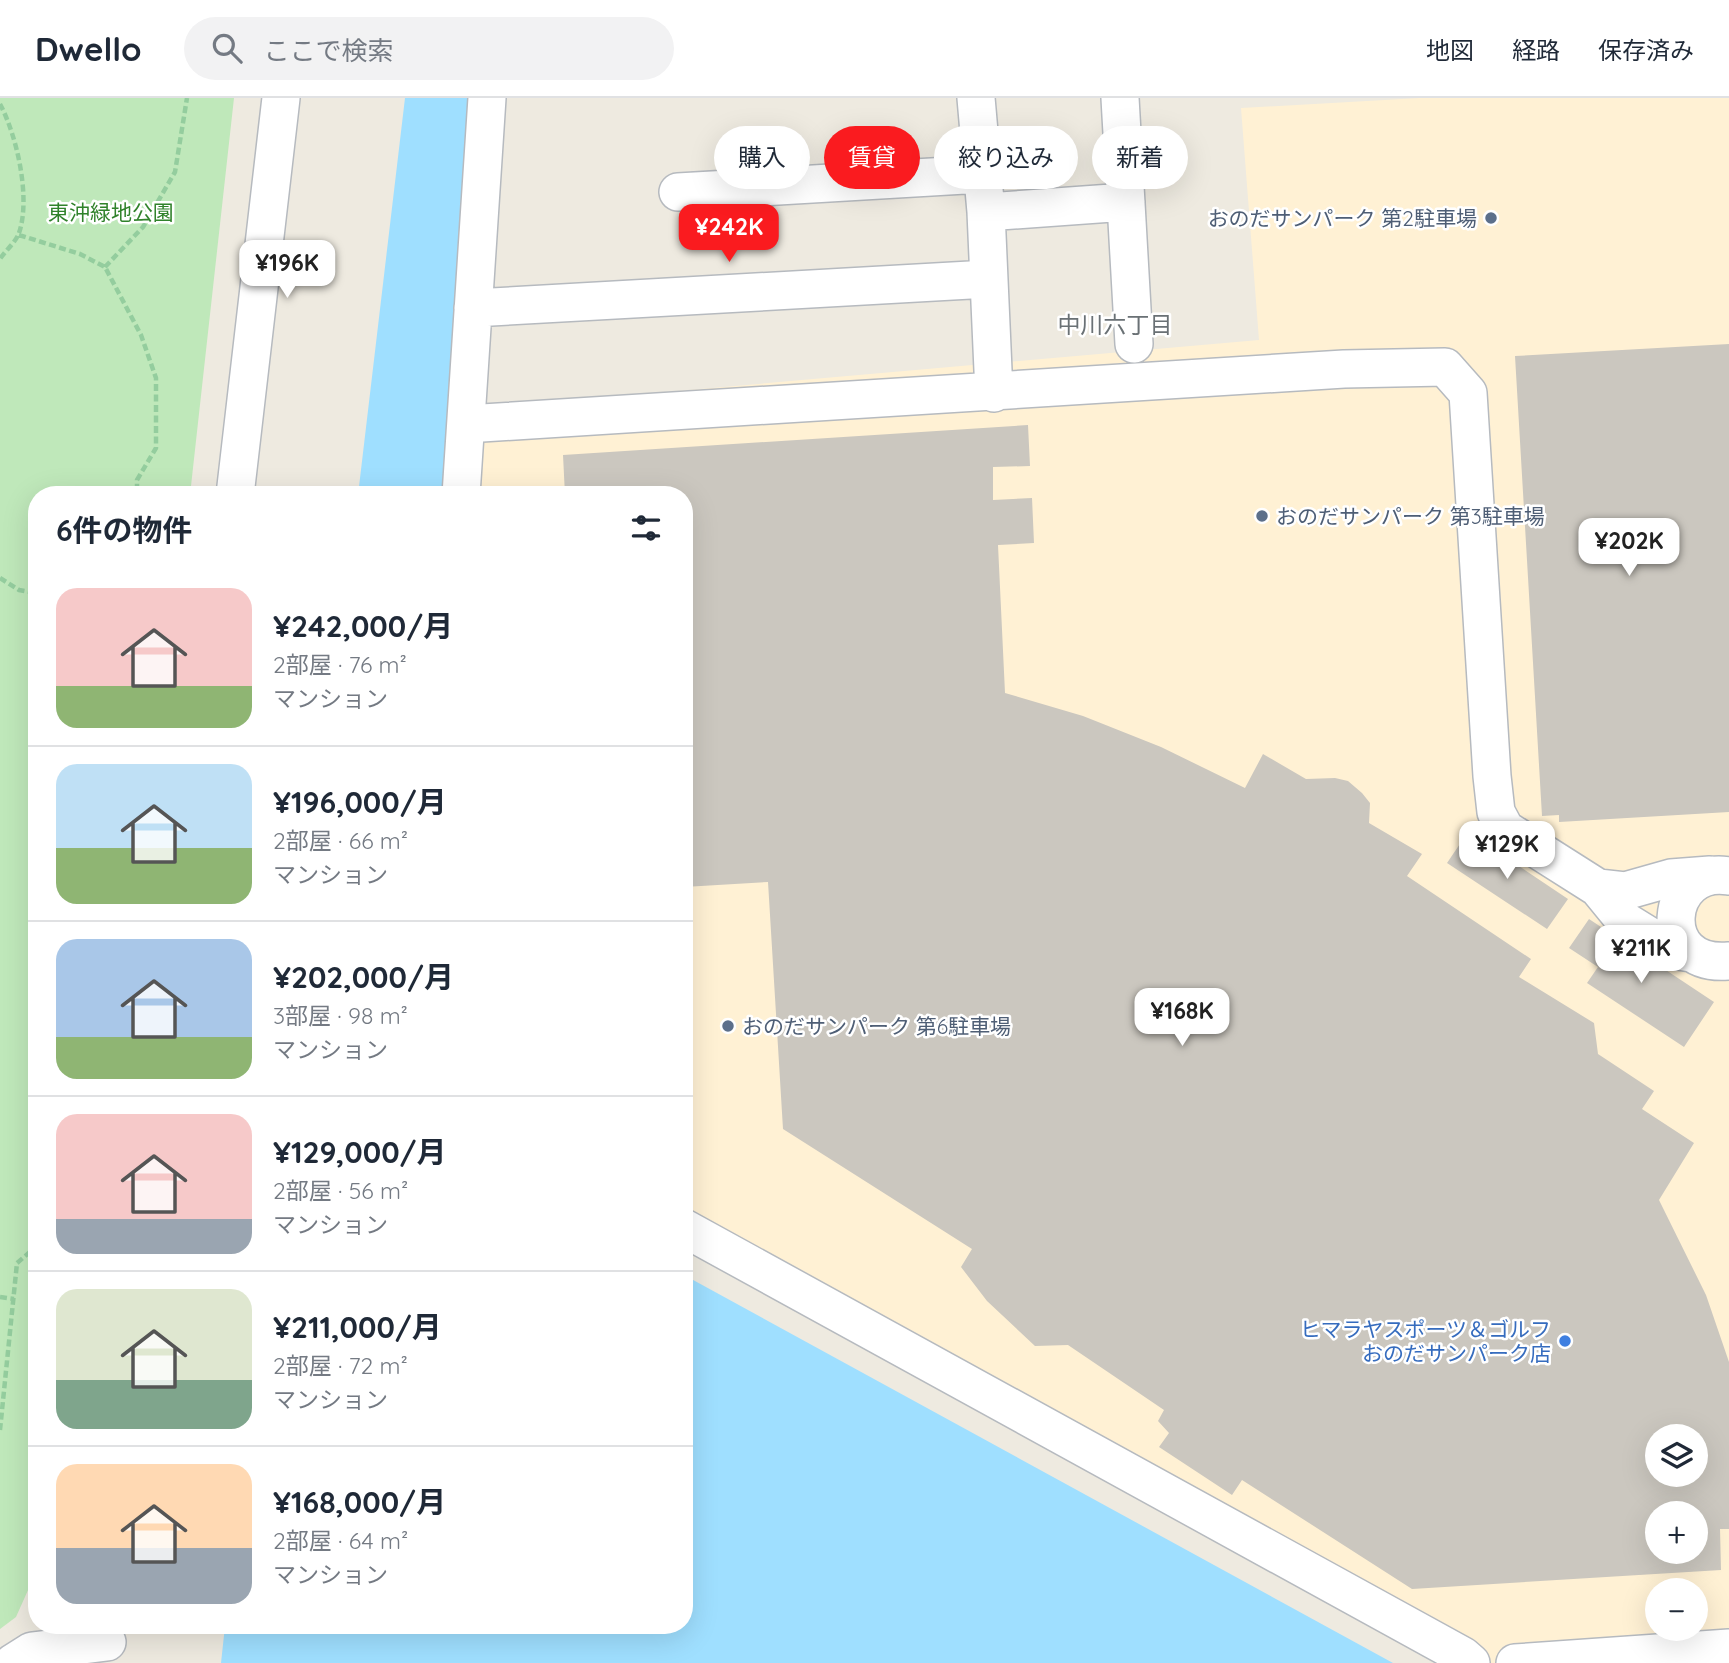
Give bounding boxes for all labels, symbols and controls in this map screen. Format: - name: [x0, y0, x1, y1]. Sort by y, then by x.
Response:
- search box: [184, 17, 674, 80]
- text: Dwello: [35, 28, 142, 69]
- icon: search: [208, 29, 246, 67]
- text: ここで検索: [264, 34, 394, 67]
- text: 地図: [1426, 35, 1474, 65]
- text: 経路: [1512, 35, 1560, 65]
- text: 保存済み: [1598, 35, 1694, 65]
- chip: 購入: [714, 126, 810, 189]
- chip: 賃貸: [824, 126, 920, 189]
- chip: 絞り込み: [934, 126, 1078, 189]
- chip: 新着: [1092, 126, 1188, 189]
- park label: 東沖緑地公園: [48, 199, 174, 225]
- pin: ¥242K: [680, 204, 778, 264]
- place label: おのだサンパーク 第2駐車場: [1208, 205, 1477, 231]
- marker: おのだサンパーク 第2駐車場: [1483, 210, 1499, 226]
- text: ¥242K: [695, 212, 763, 241]
- pin: ¥196K: [238, 240, 336, 300]
- text: ¥196K: [255, 248, 319, 277]
- district label: 中川六丁目: [1058, 310, 1173, 339]
- place label: おのだサンパーク 第3駐車場: [1276, 503, 1545, 529]
- marker: おのだサンパーク 第3駐車場: [1254, 508, 1270, 524]
- icon: filters: [627, 509, 665, 547]
- text: 6件の物件: [56, 511, 193, 549]
- pin: ¥202K: [1580, 518, 1678, 578]
- text: ¥202K: [1594, 526, 1664, 555]
- text: ¥242,000/月: [273, 607, 453, 645]
- icon: home: [112, 616, 196, 700]
- text: 2部屋 · 76 m²: [273, 650, 407, 679]
- text: マンション: [273, 684, 388, 713]
- text: ¥196,000/月: [273, 783, 447, 821]
- icon: home: [112, 792, 196, 876]
- pin: ¥129K: [1458, 822, 1556, 881]
- text: 2部屋 · 66 m²: [273, 826, 408, 855]
- text: ¥129K: [1475, 829, 1539, 858]
- text: マンション: [273, 860, 388, 889]
- pin: ¥211K: [1592, 926, 1690, 985]
- text: ¥211K: [1611, 933, 1671, 962]
- text: ¥202,000/月: [273, 958, 454, 996]
- icon: home: [112, 967, 196, 1051]
- pin: ¥168K: [1133, 988, 1231, 1048]
- text: ¥168K: [1150, 996, 1214, 1025]
- text: 3部屋 · 98 m²: [273, 1001, 408, 1030]
- place label: おのだサンパーク 第6駐車場: [742, 1013, 1011, 1039]
- marker: おのだサンパーク 第6駐車場: [720, 1018, 736, 1034]
- text: マンション: [273, 1035, 388, 1064]
- text: ¥129,000/月: [273, 1133, 447, 1171]
- icon: home: [112, 1142, 196, 1226]
- text: 2部屋 · 56 m²: [273, 1176, 408, 1205]
- text: マンション: [273, 1210, 388, 1239]
- text: ¥211,000/月: [273, 1308, 442, 1346]
- place label: ヒマラヤスポーツ＆ゴルフ おのだサンパーク店: [1299, 1316, 1551, 1366]
- icon: home: [112, 1317, 196, 1401]
- marker: ヒマラヤスポーツ＆ゴルフ おのだサンパーク店: [1557, 1333, 1573, 1349]
- text: 2部屋 · 72 m²: [273, 1351, 408, 1380]
- text: マンション: [273, 1385, 388, 1414]
- map controls: [1645, 1424, 1708, 1641]
- button: layers: [1645, 1424, 1708, 1487]
- text: ¥168,000/月: [273, 1483, 446, 1521]
- icon: home: [112, 1492, 196, 1576]
- button: +: [1645, 1501, 1708, 1564]
- text: 2部屋 · 64 m²: [273, 1526, 408, 1555]
- text: マンション: [273, 1560, 388, 1589]
- button: −: [1645, 1578, 1708, 1641]

